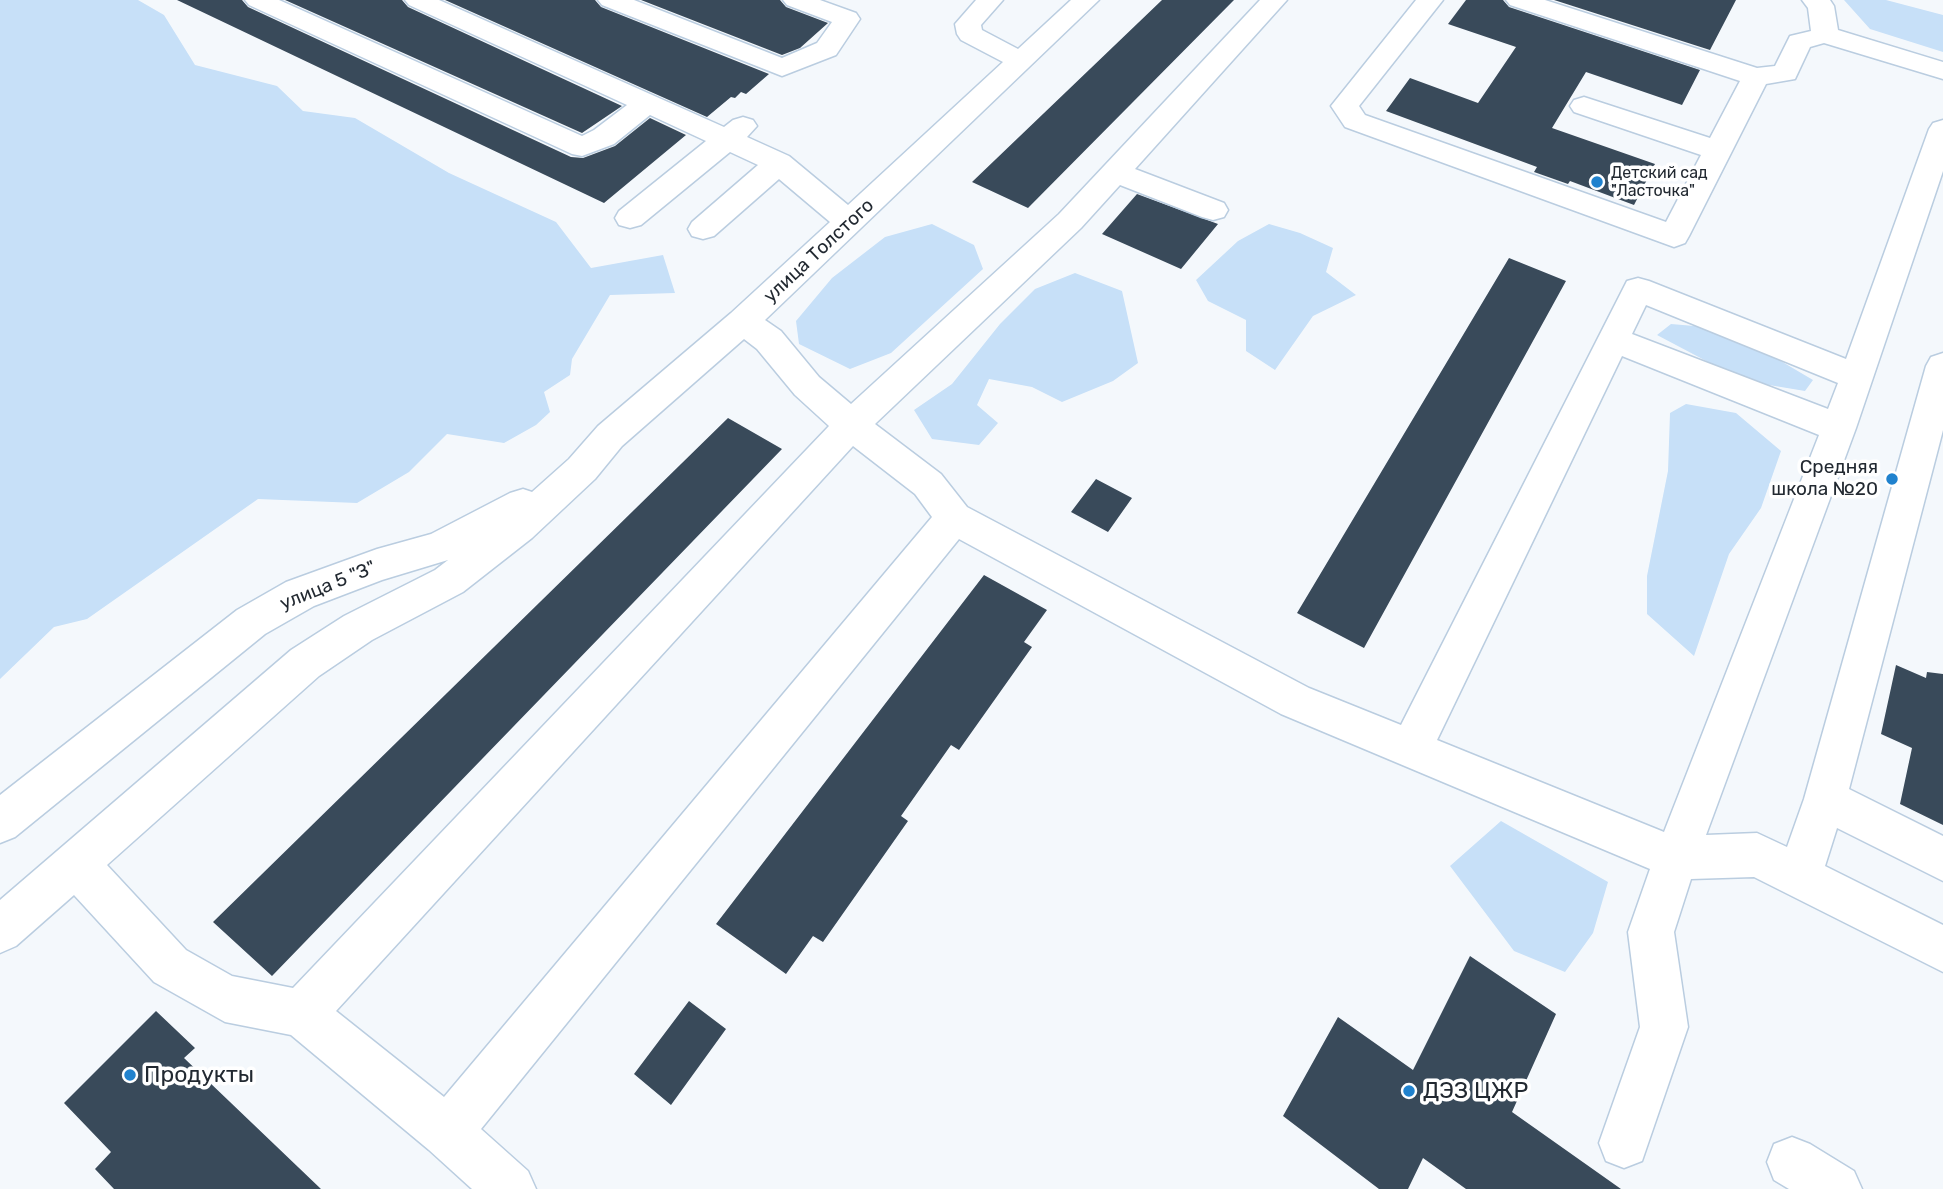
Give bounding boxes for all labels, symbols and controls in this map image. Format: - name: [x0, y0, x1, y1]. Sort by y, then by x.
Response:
- place label: Детский сад "Ласточка": [1611, 163, 1708, 201]
- marker: Детский сад "Ласточка": [1589, 174, 1605, 190]
- street label: улица Толстого: [759, 194, 879, 308]
- place label: Средняя школа №20: [1771, 457, 1878, 501]
- marker: Средняя школа №20: [1884, 471, 1900, 487]
- street label: улица 5 "З": [277, 556, 379, 616]
- place label: Продукты: [144, 1061, 254, 1089]
- marker: Продукты: [122, 1067, 138, 1083]
- place label: ДЭЗ ЦЖР: [1423, 1077, 1528, 1105]
- marker: ДЭЗ ЦЖР: [1401, 1083, 1417, 1099]

